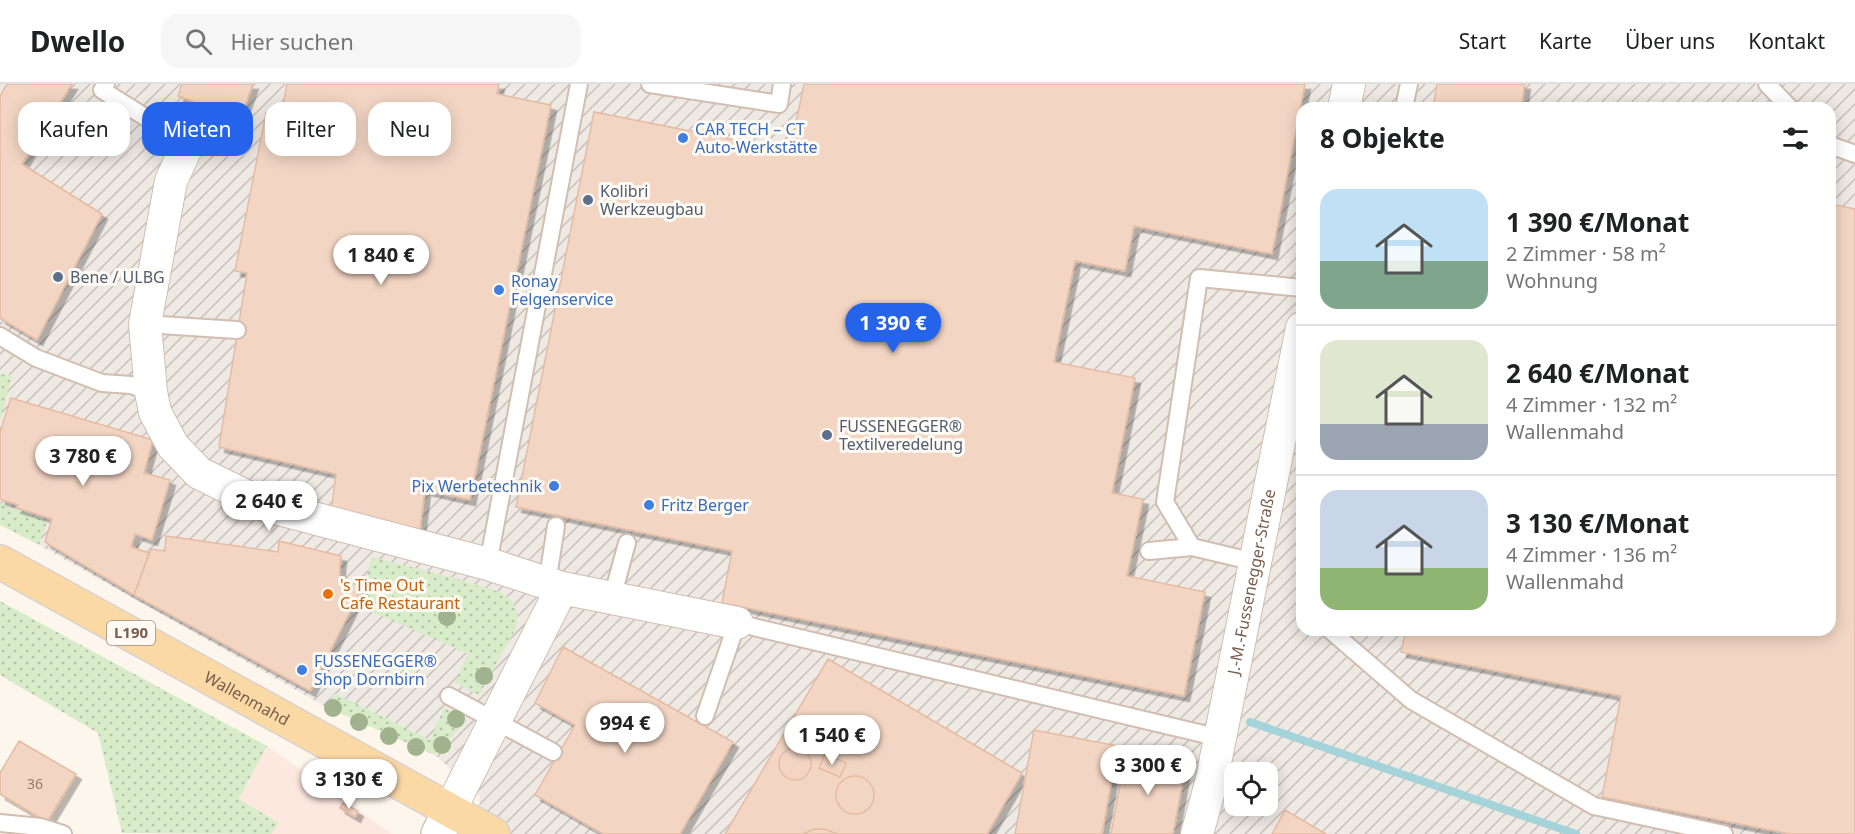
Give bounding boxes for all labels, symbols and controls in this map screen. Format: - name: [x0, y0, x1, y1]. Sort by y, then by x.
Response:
- search box: [161, 14, 581, 68]
- text: Dwello: [30, 22, 125, 60]
- icon: search: [182, 25, 215, 58]
- text: Hier suchen: [230, 26, 354, 56]
- text: Start: [1459, 27, 1506, 55]
- text: Karte: [1539, 27, 1592, 55]
- text: Über uns: [1625, 27, 1715, 55]
- text: Kontakt: [1748, 27, 1825, 55]
- chip: Kaufen: [18, 102, 130, 156]
- chip: Mieten: [142, 102, 253, 156]
- chip: Filter: [265, 102, 356, 156]
- chip: Neu: [368, 102, 451, 156]
- place label: CAR TECH – CT Auto-Werkstätte: [695, 118, 817, 158]
- text: 8 Objekte: [1320, 120, 1445, 156]
- icon: filters: [1779, 122, 1812, 155]
- marker: CAR TECH – CT Auto-Werkstätte: [676, 131, 690, 145]
- place label: Kolibri Werkzeugbau: [600, 180, 704, 220]
- marker: Kolibri Werkzeugbau: [581, 193, 595, 207]
- text: 1 390 €/Monat: [1506, 204, 1689, 240]
- icon: home: [1368, 213, 1440, 285]
- pin: 1 840 €: [326, 235, 436, 286]
- text: 2 Zimmer · 58 m²: [1506, 240, 1666, 267]
- text: 1 840 €: [347, 241, 415, 268]
- place label: Bene / ULBG: [70, 266, 165, 288]
- text: Wohnung: [1506, 267, 1598, 294]
- marker: Bene / ULBG: [51, 270, 65, 284]
- place label: Ronay Felgenservice: [511, 270, 613, 310]
- marker: Ronay Felgenservice: [492, 283, 506, 297]
- pin: 1 390 €: [838, 303, 948, 354]
- text: 1 390 €: [859, 309, 927, 336]
- text: 2 640 €/Monat: [1506, 355, 1689, 391]
- icon: home: [1368, 364, 1440, 436]
- text: 4 Zimmer · 132 m²: [1506, 391, 1677, 418]
- place label: FUSSENEGGER® Textilveredelung: [839, 415, 963, 455]
- text: Wallenmahd: [1506, 418, 1624, 445]
- marker: FUSSENEGGER® Textilveredelung: [820, 428, 834, 442]
- pin: 3 780 €: [28, 436, 138, 487]
- text: 3 780 €: [49, 442, 117, 469]
- place label: Pix Werbetechnik: [412, 475, 542, 497]
- marker: Pix Werbetechnik: [547, 479, 561, 493]
- pin: 2 640 €: [214, 481, 324, 532]
- text: 2 640 €: [235, 487, 303, 514]
- street label: J.-M.-Fussenegger-Straße: [1222, 487, 1281, 679]
- place label: Fritz Berger: [661, 494, 749, 516]
- marker: Fritz Berger: [642, 498, 656, 512]
- text: 3 130 €/Monat: [1506, 505, 1689, 541]
- icon: home: [1368, 514, 1440, 586]
- text: 4 Zimmer · 136 m²: [1506, 541, 1677, 568]
- text: Wallenmahd: [1506, 568, 1624, 595]
- place label: 's Time Out Cafe Restaurant: [340, 574, 460, 614]
- marker: 's Time Out Cafe Restaurant: [321, 587, 335, 601]
- road number: L190: [107, 621, 155, 645]
- place label: FUSSENEGGER® Shop Dornbirn: [314, 650, 437, 690]
- marker: FUSSENEGGER® Shop Dornbirn: [295, 663, 309, 677]
- street label: Wallenmahd: [200, 666, 294, 731]
- pin: 994 €: [583, 703, 667, 754]
- text: 994 €: [600, 709, 650, 736]
- pin: 1 540 €: [777, 715, 887, 766]
- text: 1 540 €: [798, 721, 866, 748]
- pin: 3 300 €: [1093, 745, 1203, 796]
- text: 3 300 €: [1114, 751, 1182, 778]
- pin: 3 130 €: [294, 759, 404, 810]
- map controls: [1224, 762, 1278, 816]
- button: locate: [1224, 762, 1278, 816]
- text: 3 130 €: [315, 765, 383, 792]
- house number: 36: [27, 774, 43, 793]

